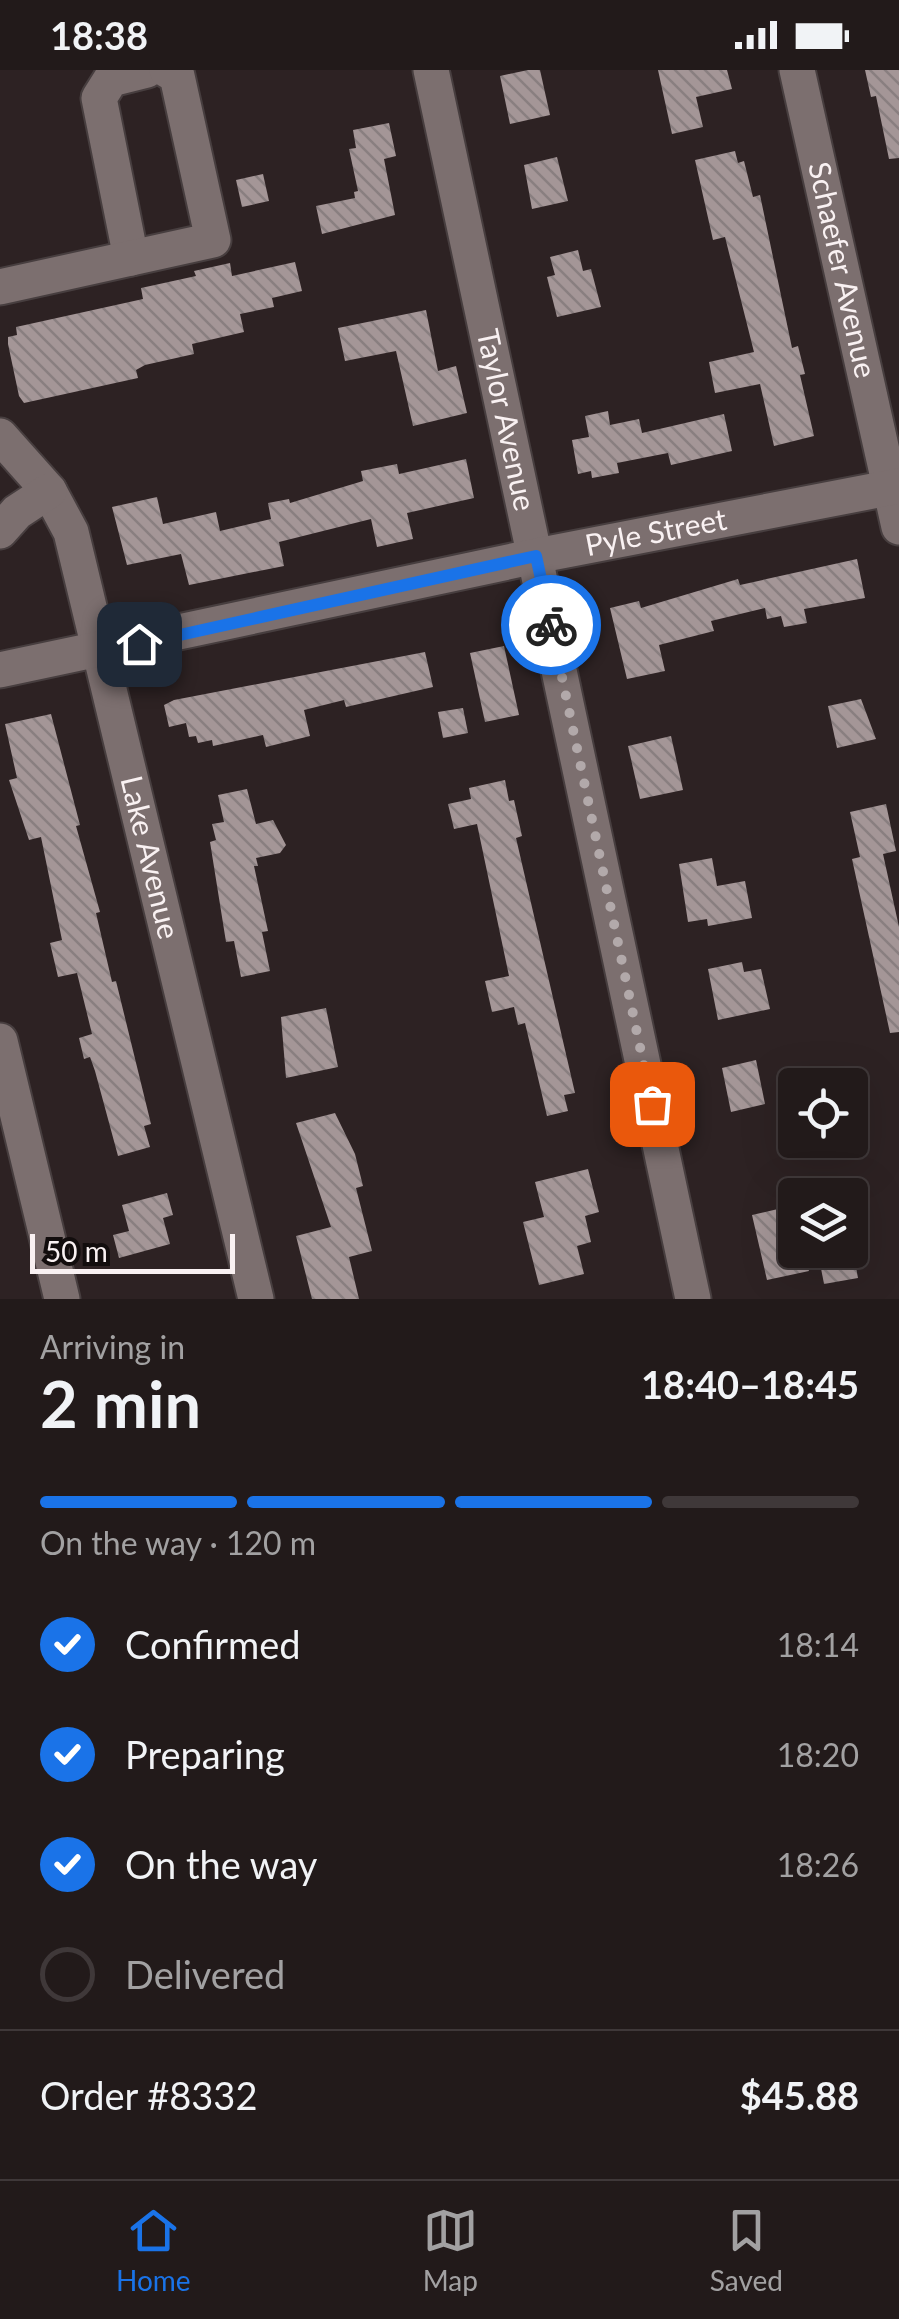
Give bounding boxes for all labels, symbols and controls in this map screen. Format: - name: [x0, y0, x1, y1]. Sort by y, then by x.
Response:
- text: 18:38: [50, 12, 148, 58]
- street label: Schaefer Avenue: [802, 158, 885, 381]
- street label: Taylor Avenue: [471, 326, 544, 514]
- street label: Pyle Street: [582, 500, 729, 562]
- courier: [501, 575, 601, 675]
- icon: bike: [524, 598, 579, 653]
- pin: [97, 602, 182, 687]
- icon: home: [112, 617, 167, 672]
- street label: Lake Avenue: [114, 772, 188, 942]
- pin: [610, 1062, 695, 1147]
- map controls: [778, 1068, 868, 1268]
- button: locate: [778, 1068, 868, 1158]
- icon: bag: [625, 1077, 680, 1132]
- button: layers: [778, 1178, 868, 1268]
- scale bar: [30, 1229, 235, 1274]
- text: 50 m: [45, 1234, 108, 1268]
- text: Arriving in: [40, 1327, 185, 1366]
- text: 18:40–18:45: [641, 1361, 859, 1407]
- text: 2 min: [40, 1364, 201, 1442]
- text: On the way · 120 m: [40, 1523, 316, 1562]
- icon: check: [40, 1617, 95, 1672]
- text: Confirmed: [125, 1621, 301, 1667]
- text: 18:14: [777, 1625, 859, 1664]
- icon: check: [40, 1727, 95, 1782]
- text: Preparing: [125, 1731, 285, 1777]
- text: 18:20: [777, 1735, 859, 1774]
- icon: check: [40, 1837, 95, 1892]
- text: On the way: [125, 1841, 317, 1887]
- text: 18:26: [777, 1845, 859, 1884]
- text: Delivered: [125, 1951, 285, 1997]
- text: Order #8332: [40, 2072, 257, 2118]
- text: $45.88: [740, 2072, 859, 2118]
- tab: Home: [116, 2203, 191, 2297]
- tab: Map: [423, 2203, 478, 2297]
- tab: Saved: [710, 2203, 783, 2297]

